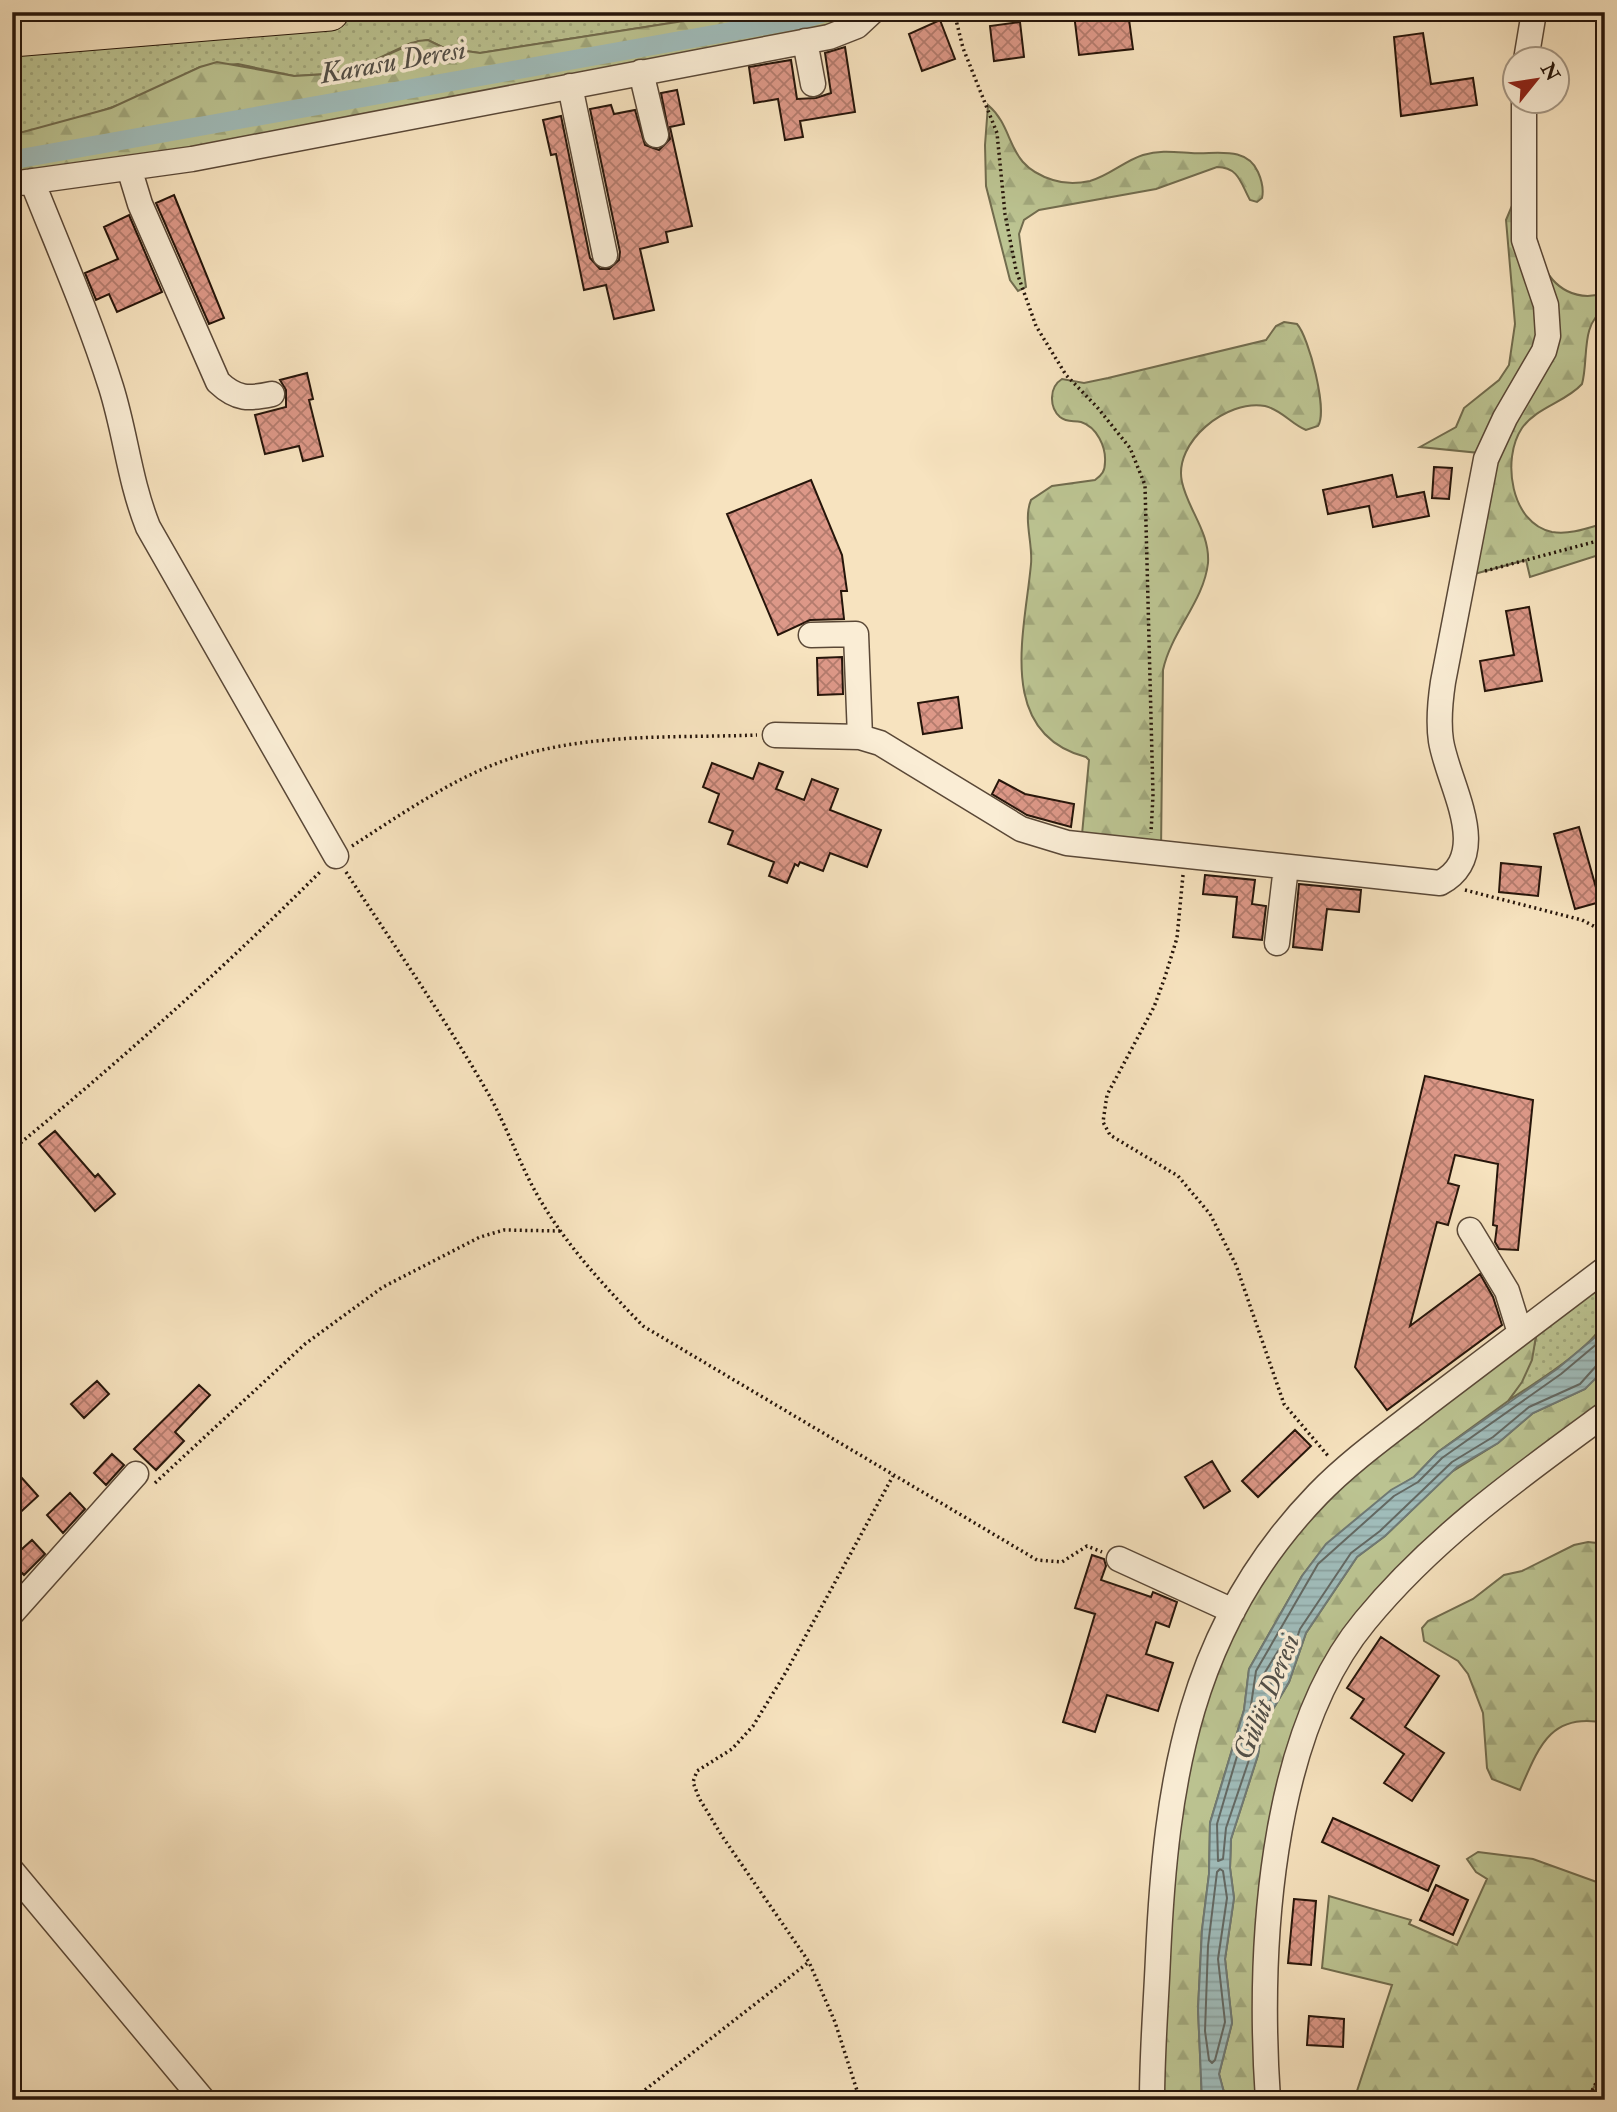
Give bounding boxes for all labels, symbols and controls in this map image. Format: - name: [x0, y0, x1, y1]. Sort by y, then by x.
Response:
- water label: Karasu Deresi: [315, 32, 469, 92]
- north arrow: [1502, 46, 1572, 116]
- text: N: [1535, 58, 1565, 86]
- water label: Gülüt Deresi: [1226, 1629, 1308, 1765]

